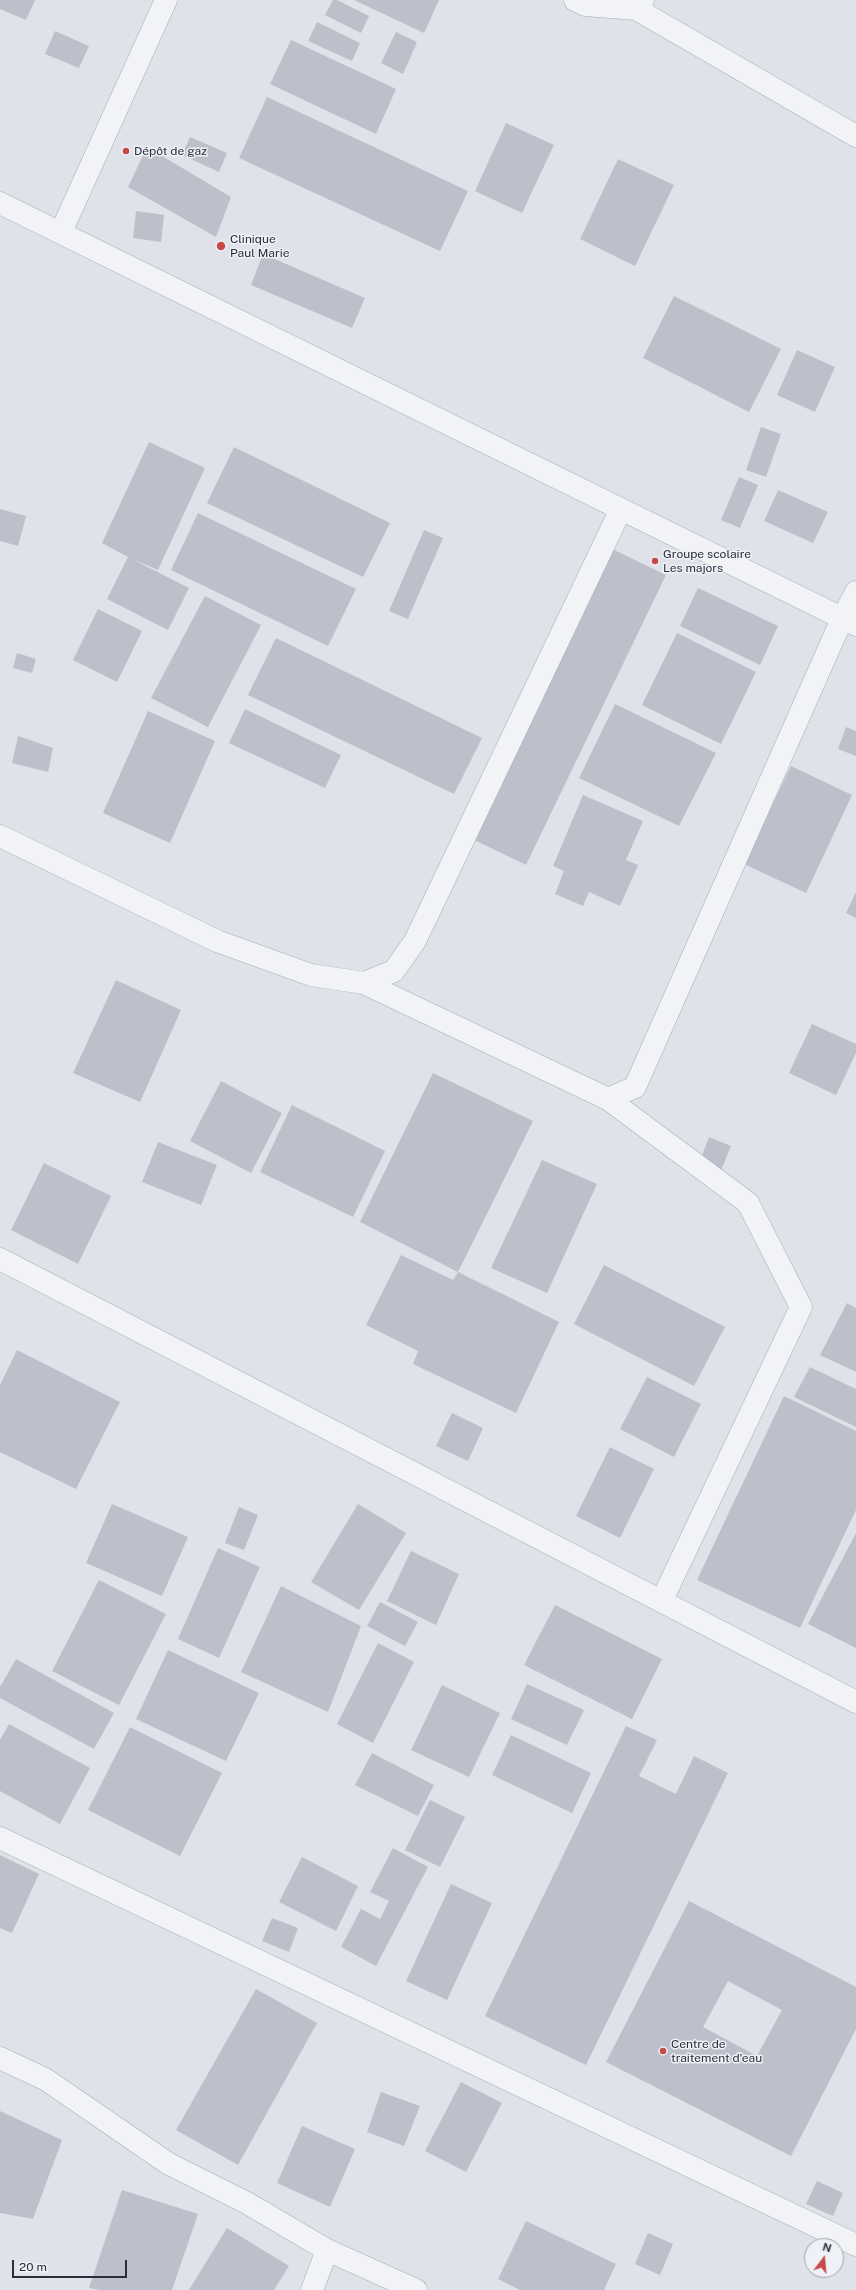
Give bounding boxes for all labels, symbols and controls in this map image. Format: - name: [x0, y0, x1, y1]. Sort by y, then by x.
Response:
- place label: Dépôt de gaz: [134, 144, 207, 158]
- marker: Dépôt de gaz: [121, 146, 131, 156]
- place label: Clinique Paul Marie: [230, 232, 289, 260]
- marker: Clinique Paul Marie: [215, 240, 227, 252]
- place label: Groupe scolaire Les majors: [663, 547, 751, 575]
- marker: Groupe scolaire Les majors: [650, 556, 660, 566]
- place label: Centre de traitement d'eau: [671, 2037, 762, 2065]
- marker: Centre de traitement d'eau: [658, 2046, 668, 2056]
- north arrow: [804, 2238, 844, 2278]
- text: N: [821, 2240, 833, 2254]
- scale bar: [14, 2252, 129, 2278]
- text: 20 m: [19, 2260, 47, 2274]

